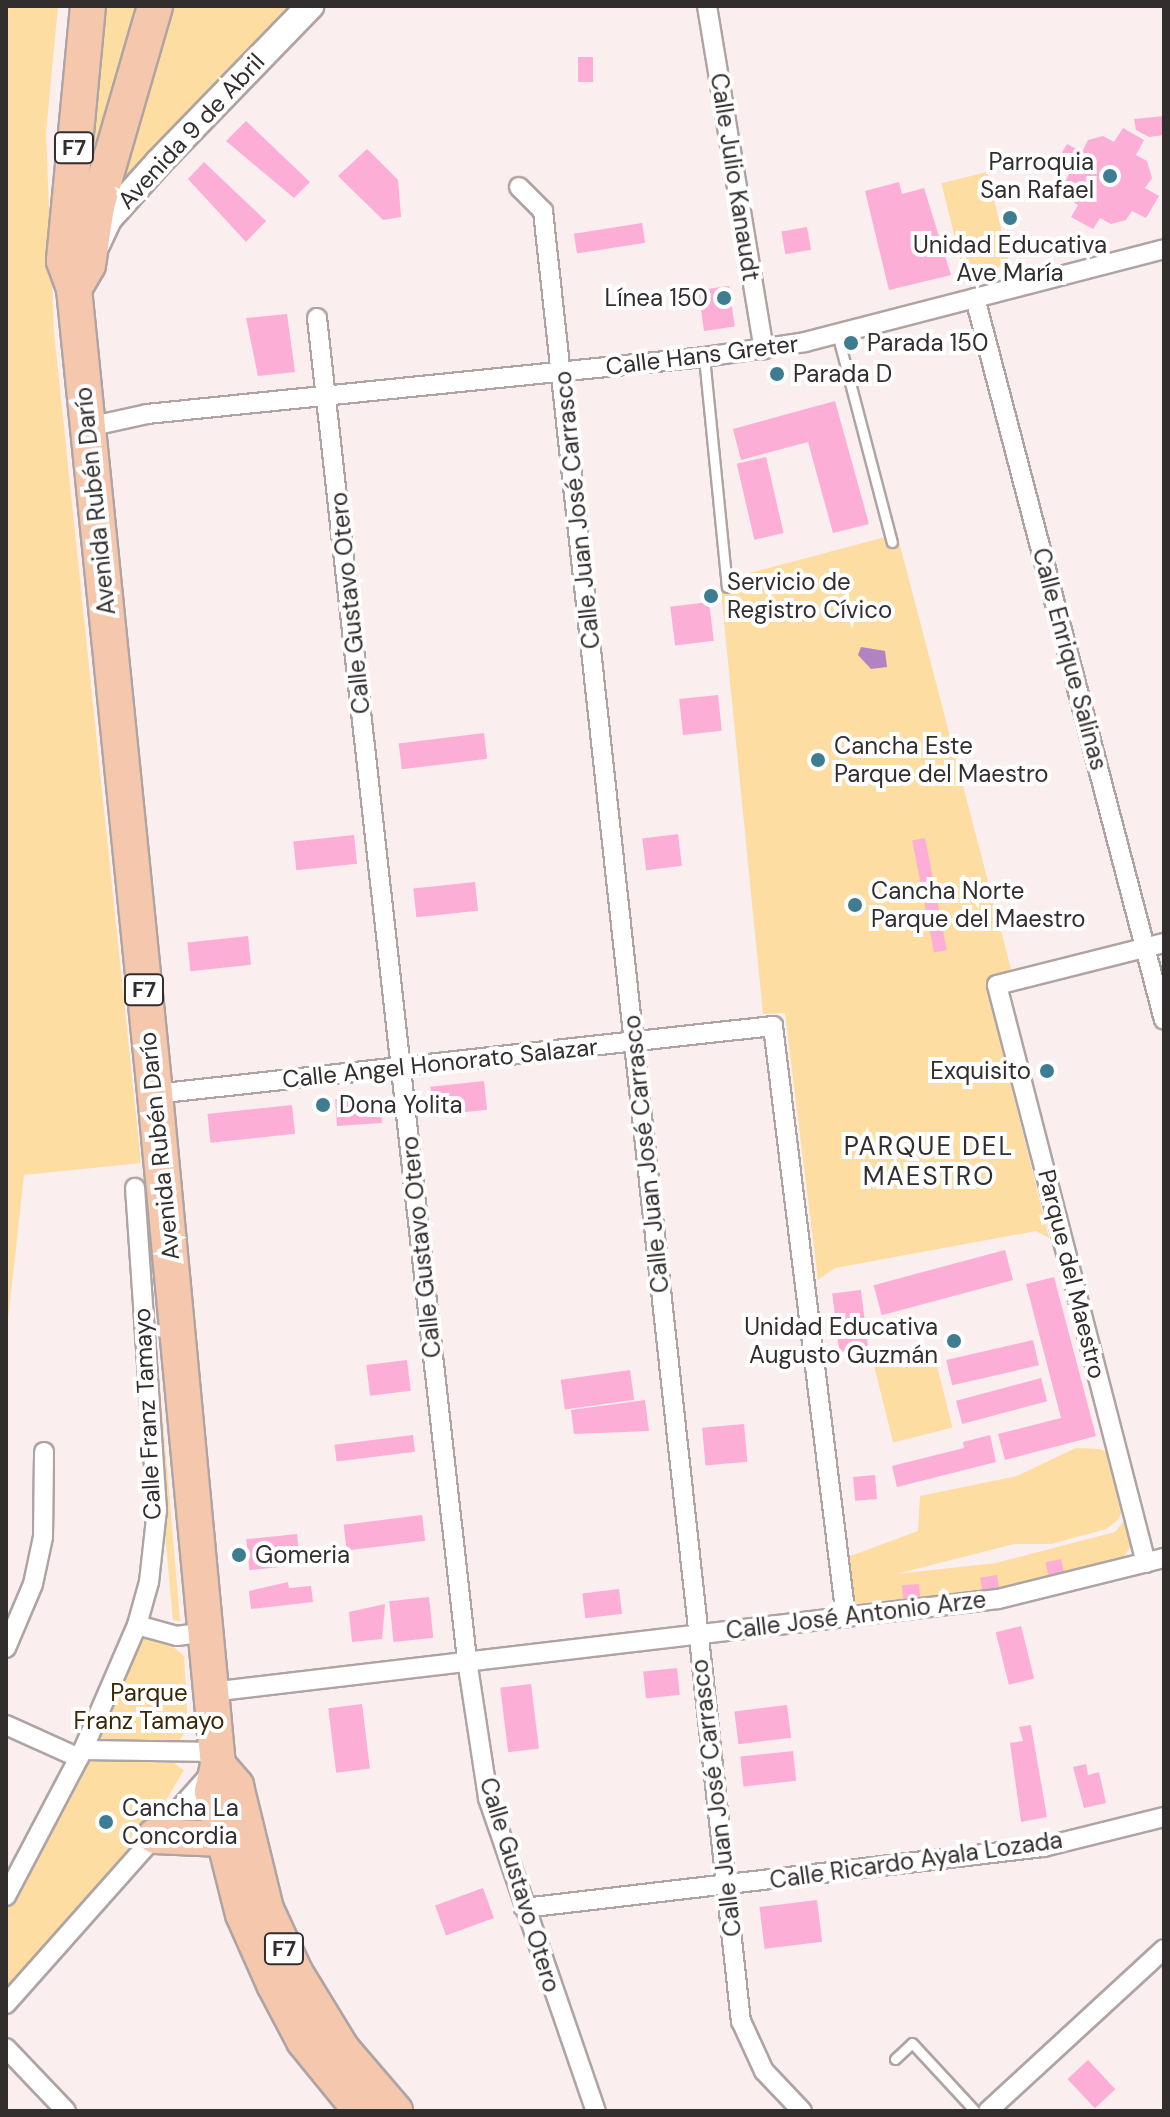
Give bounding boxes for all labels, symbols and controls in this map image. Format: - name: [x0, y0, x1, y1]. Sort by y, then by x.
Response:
- street label: Avenida 9 de Abril: [112, 47, 270, 215]
- street label: Calle Julio Kanaudt: [704, 71, 766, 283]
- road number: F7: [52, 130, 96, 166]
- place label: Parroquia San Rafael: [980, 148, 1094, 204]
- marker: Parroquia San Rafael: [1101, 167, 1119, 185]
- marker: Unidad Educativa Ave María: [1001, 209, 1019, 227]
- place label: Unidad Educativa Ave María: [913, 231, 1107, 287]
- place label: Línea 150: [605, 284, 708, 312]
- marker: Línea 150: [715, 289, 733, 307]
- street label: Calle Hans Greter: [604, 329, 800, 381]
- place label: Parada 150: [867, 329, 988, 357]
- marker: Parada 150: [842, 334, 860, 352]
- place label: Parada D: [793, 360, 892, 388]
- marker: Parada D: [768, 365, 786, 383]
- street label: Calle Juan José Carrasco: [548, 370, 606, 650]
- street label: Avenida Rubén Darío: [69, 385, 121, 617]
- street label: Calle Gustavo Otero: [324, 491, 376, 715]
- street label: Calle Enrique Salinas: [1026, 545, 1114, 773]
- place label: Servicio de Registro Cívico: [727, 568, 892, 624]
- marker: Servicio de Registro Cívico: [702, 587, 720, 605]
- place label: Cancha Este Parque del Maestro: [834, 732, 1049, 788]
- marker: Cancha Este Parque del Maestro: [809, 751, 827, 769]
- place label: Cancha Norte Parque del Maestro: [871, 877, 1086, 933]
- marker: Cancha Norte Parque del Maestro: [846, 896, 864, 914]
- road number: F7: [122, 972, 166, 1008]
- street label: Calle Juan José Carrasco: [617, 1014, 675, 1294]
- street label: Avenida Rubén Darío: [133, 1030, 185, 1262]
- street label: Calle Angel Honorato Salazar: [281, 1032, 599, 1094]
- place label: Exquisito: [930, 1057, 1031, 1085]
- marker: Exquisito: [1038, 1062, 1056, 1080]
- place label: Dona Yolita: [339, 1091, 463, 1119]
- marker: Dona Yolita: [314, 1096, 332, 1114]
- district label: PARQUE DEL MAESTRO: [844, 1131, 1014, 1192]
- street label: Calle Gustavo Otero: [395, 1135, 447, 1359]
- street label: Parque del Maestro: [1032, 1166, 1112, 1382]
- street label: Calle Franz Tamayo: [127, 1307, 167, 1521]
- place label: Unidad Educativa Augusto Guzmán: [744, 1313, 938, 1369]
- marker: Unidad Educativa Augusto Guzmán: [945, 1332, 963, 1350]
- place label: Gomeria: [255, 1541, 350, 1569]
- marker: Gomeria: [230, 1546, 248, 1564]
- street label: Calle José Antonio Arze: [724, 1585, 988, 1645]
- street label: Calle Juan José Carrasco: [685, 1658, 747, 1938]
- park label: Parque Franz Tamayo: [73, 1679, 225, 1735]
- street label: Calle Gustavo Otero: [474, 1774, 566, 1996]
- place label: Cancha La Concordia: [122, 1794, 239, 1850]
- marker: Cancha La Concordia: [97, 1813, 115, 1831]
- street label: Calle Ricardo Ayala Lozada: [768, 1825, 1064, 1895]
- road number: F7: [262, 1931, 306, 1967]

